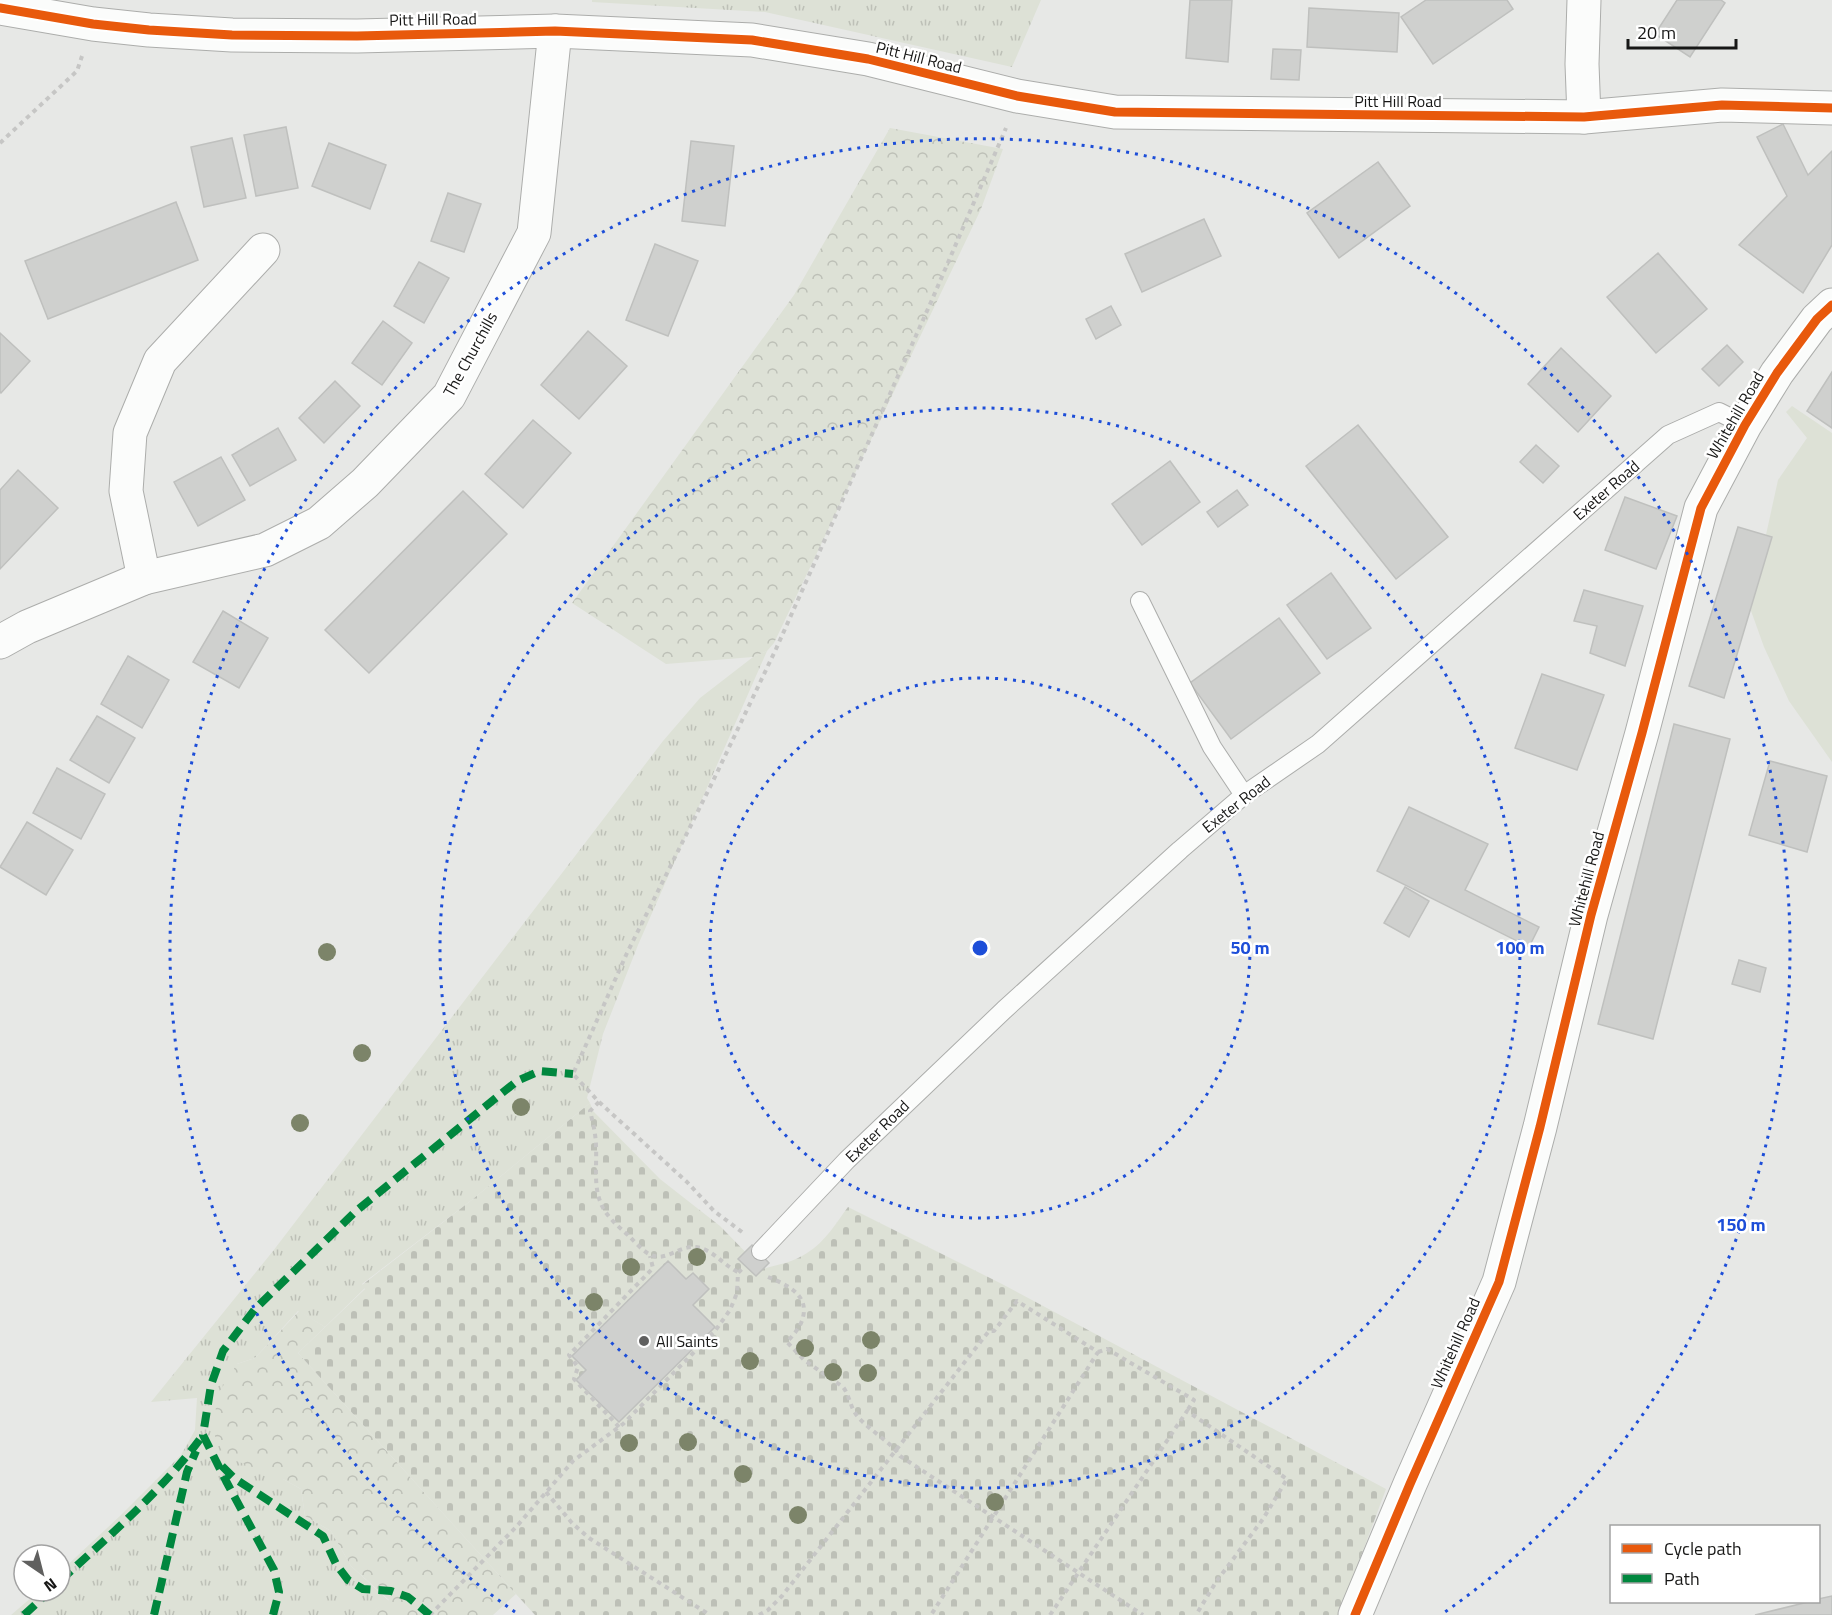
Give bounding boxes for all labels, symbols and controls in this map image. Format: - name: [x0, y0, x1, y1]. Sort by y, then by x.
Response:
- street label: Pitt Hill Road: [389, 6, 477, 32]
- scale bar: [1628, 12, 1736, 50]
- text: 20 m: [1637, 19, 1676, 46]
- street label: Pitt Hill Road: [874, 35, 964, 79]
- street label: Pitt Hill Road: [1354, 89, 1442, 113]
- street label: The Churchills: [437, 307, 503, 401]
- street label: Whitehill Road: [1700, 367, 1770, 463]
- street label: Exeter Road: [1567, 454, 1645, 526]
- street label: Exeter Road: [1197, 770, 1275, 838]
- street label: Whitehill Road: [1562, 829, 1610, 929]
- text: 50 m: [1230, 934, 1270, 961]
- text: 100 m: [1495, 934, 1545, 961]
- centre of rings: [970, 938, 990, 958]
- street label: Exeter Road: [839, 1094, 915, 1168]
- text: 150 m: [1716, 1211, 1766, 1238]
- street label: Whitehill Road: [1424, 1294, 1486, 1392]
- place label: All Saints: [656, 1329, 718, 1353]
- marker: All Saints: [637, 1334, 651, 1348]
- legend: [1610, 1525, 1820, 1603]
- text: Cycle path: [1664, 1535, 1742, 1562]
- north arrow: [12, 1543, 72, 1603]
- text: Path: [1664, 1565, 1700, 1592]
- text: N: [39, 1572, 62, 1598]

